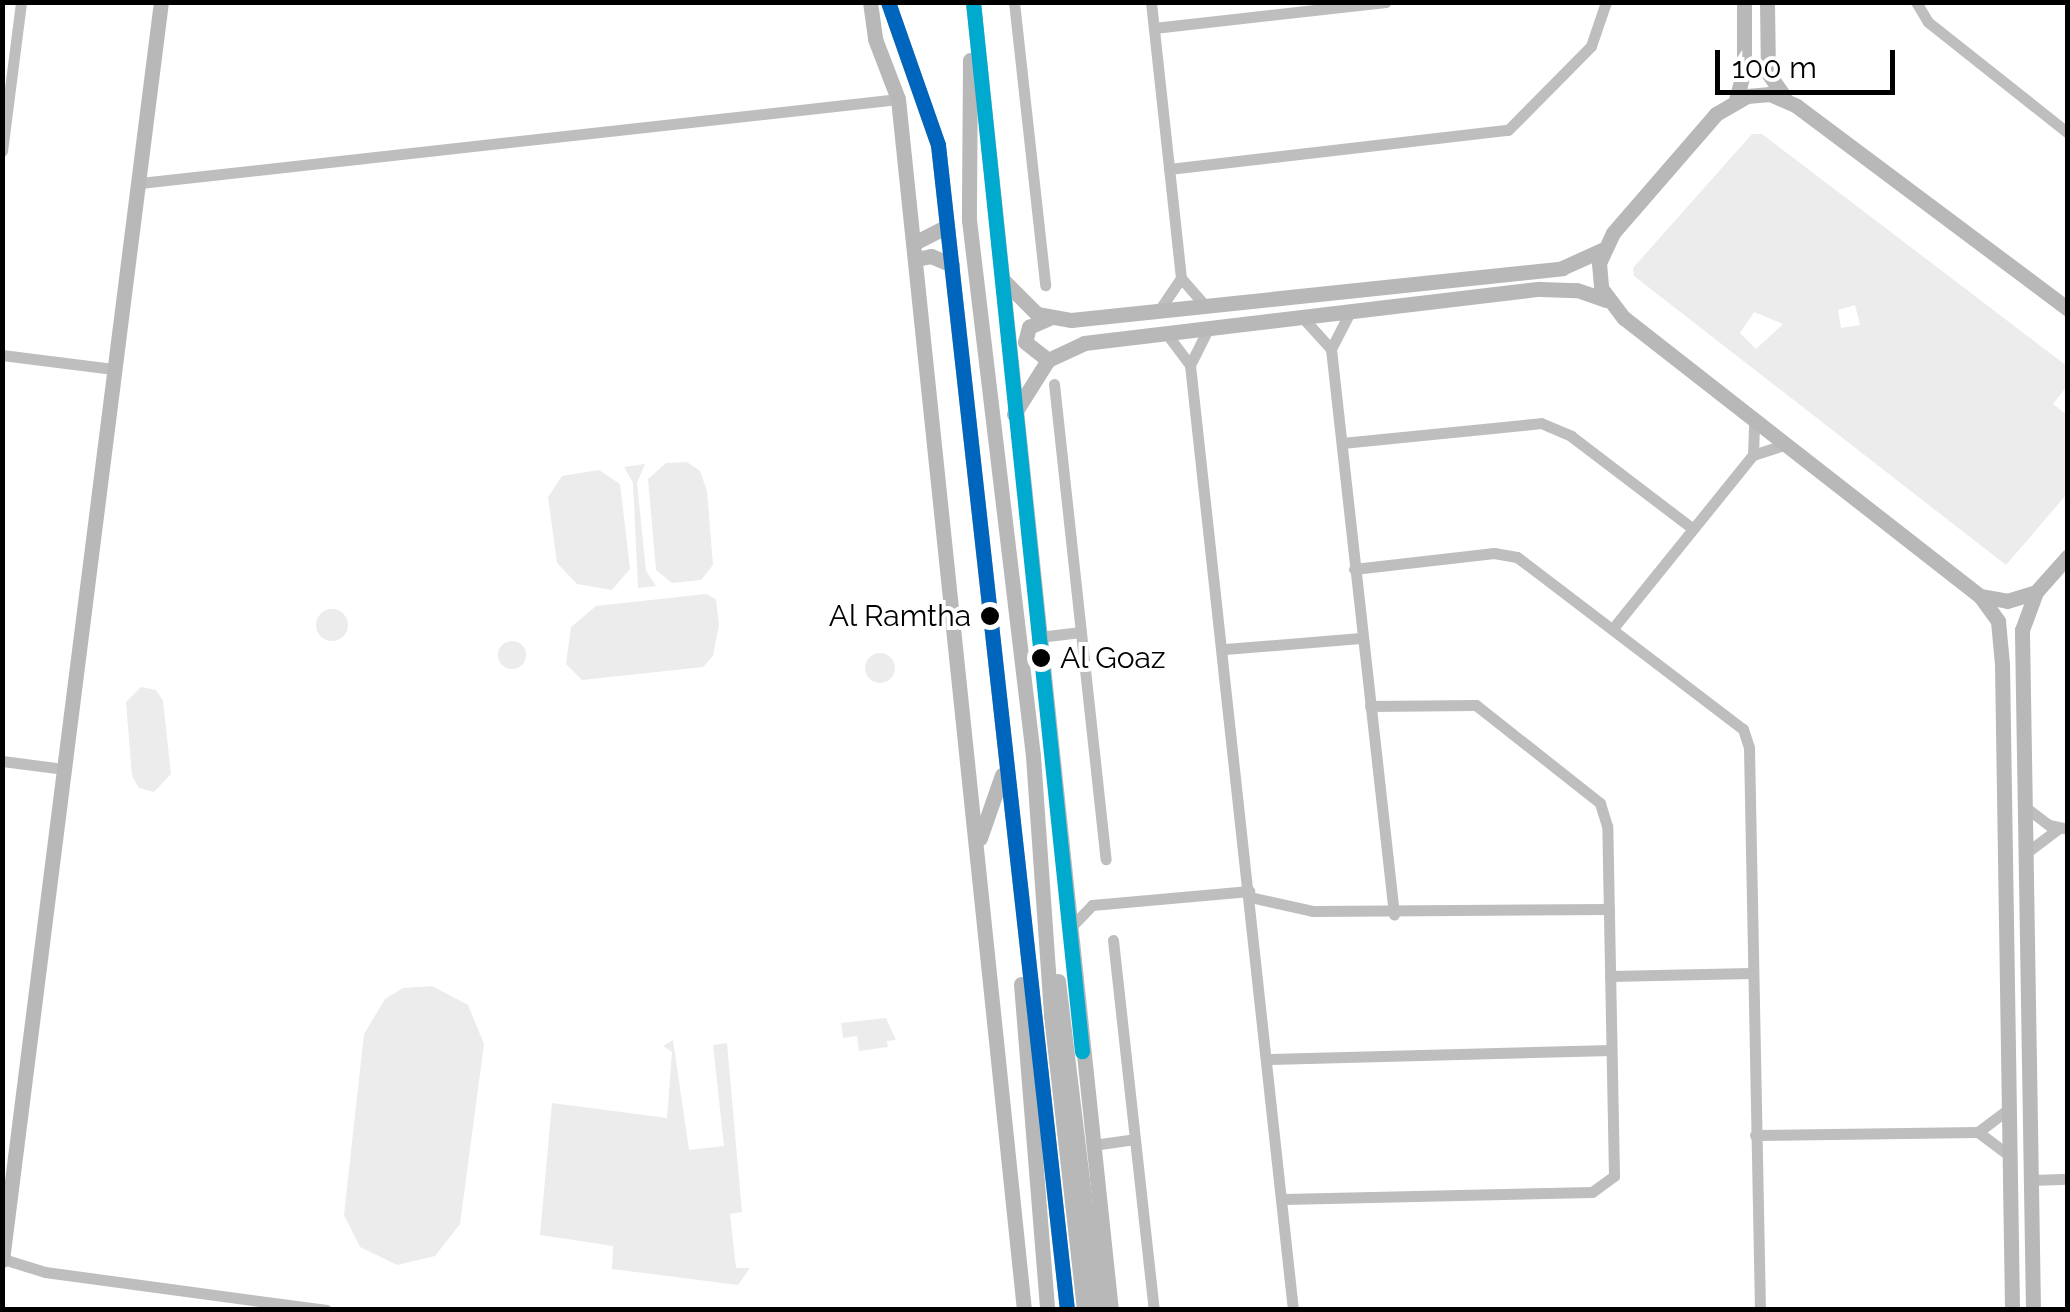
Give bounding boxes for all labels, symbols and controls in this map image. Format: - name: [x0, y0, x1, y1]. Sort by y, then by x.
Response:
- scale bar: [1720, 30, 1900, 92]
- text: 100 m: [1732, 50, 1817, 85]
- place label: Al Ramtha: [828, 598, 971, 634]
- marker: Al Ramtha: [980, 606, 1000, 626]
- place label: Al Goaz: [1060, 640, 1167, 676]
- marker: Al Goaz: [1031, 648, 1051, 668]

